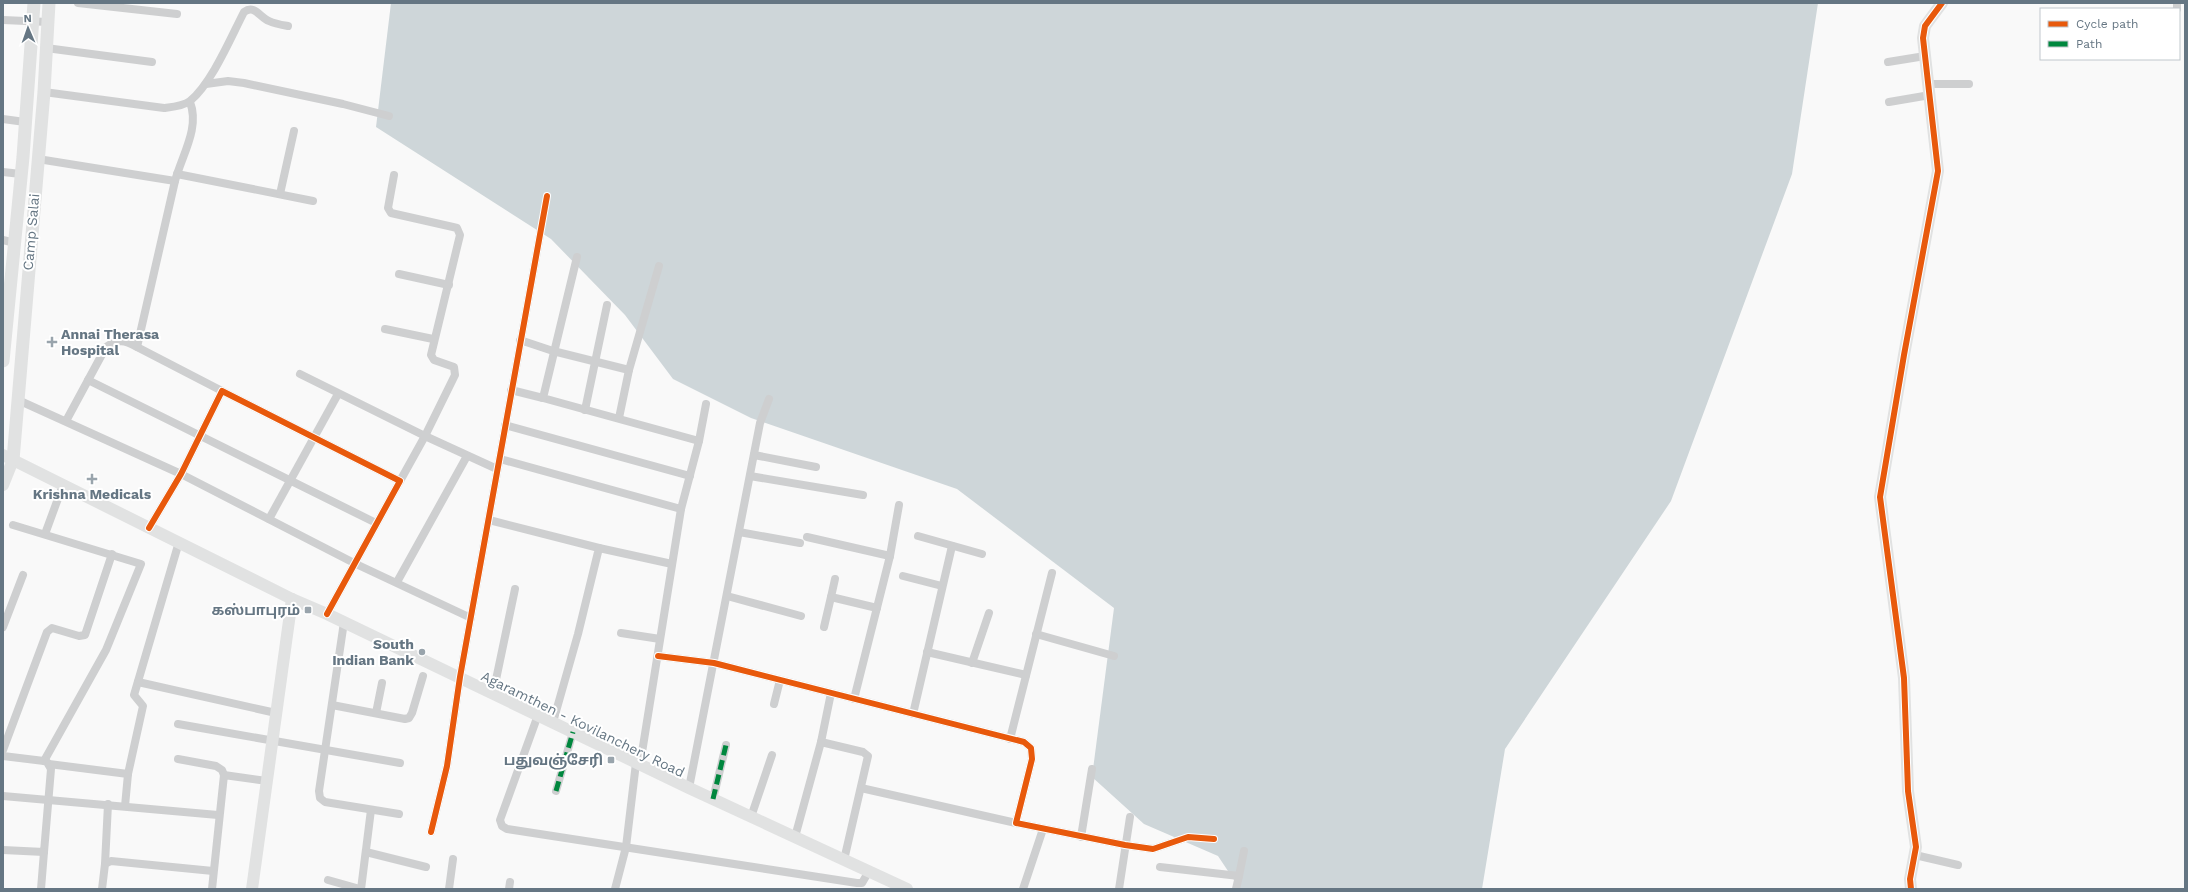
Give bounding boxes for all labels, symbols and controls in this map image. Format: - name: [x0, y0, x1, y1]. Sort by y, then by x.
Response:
- north arrow: [8, 8, 48, 48]
- legend: [2040, 8, 2180, 60]
- text: N: [23, 12, 32, 25]
- text: Cycle path: [2076, 17, 2138, 31]
- text: Path: [2076, 37, 2102, 51]
- street label: Camp Salai: [20, 193, 42, 271]
- place label: Annai Therasa Hospital: [61, 326, 160, 358]
- marker: Annai Therasa Hospital: [46, 336, 58, 348]
- marker: Krishna Medicals: [87, 474, 97, 484]
- place label: Krishna Medicals: [33, 486, 152, 502]
- place label: கஸ்பாபுரம்: [212, 602, 300, 619]
- marker: கஸ்பாபுரம்: [303, 605, 313, 615]
- place label: South Indian Bank: [332, 636, 414, 668]
- marker: South Indian Bank: [417, 647, 427, 657]
- street label: Agaramthen - Kovilanchery Road: [479, 668, 687, 780]
- place label: பதுவஞ்சேரி: [504, 752, 603, 770]
- marker: பதுவஞ்சேரி: [606, 755, 616, 765]

